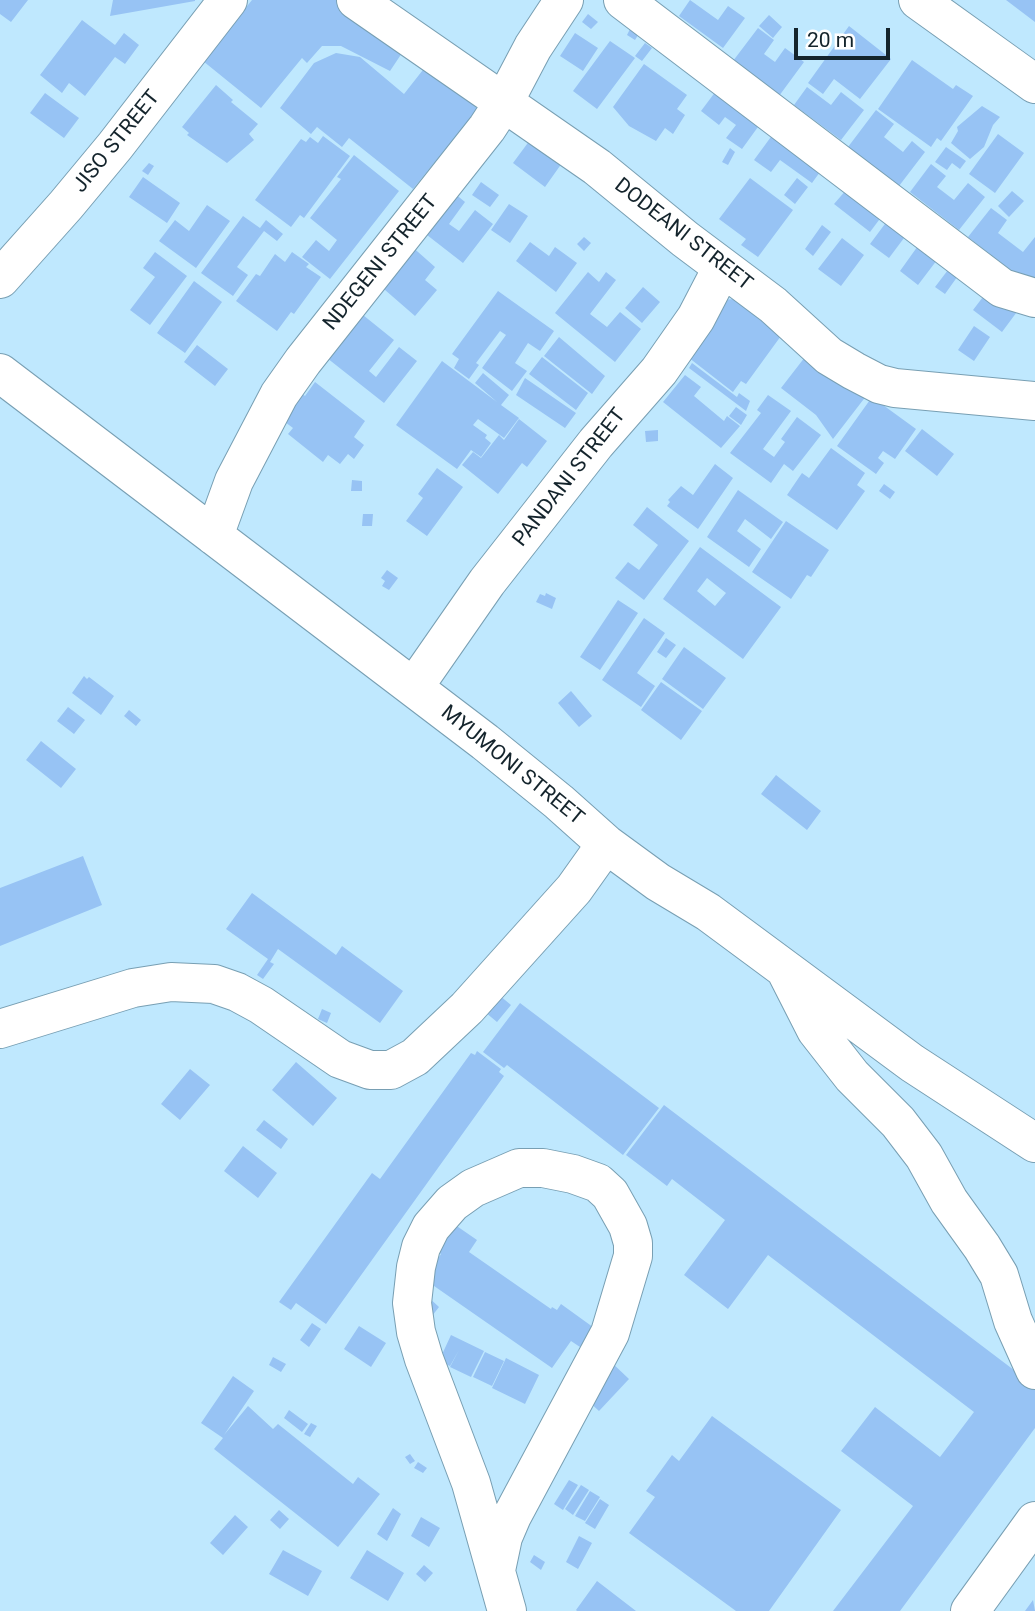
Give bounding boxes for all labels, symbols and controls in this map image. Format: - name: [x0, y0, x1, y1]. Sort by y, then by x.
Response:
- scale bar: [797, 14, 893, 58]
- text: 20 m: [807, 28, 854, 52]
- street label: JISO STREET: [68, 86, 166, 198]
- street label: DODEANI STREET: [609, 173, 757, 297]
- street label: NDEGENI STREET: [319, 190, 443, 336]
- street label: PANDANI STREET: [508, 404, 632, 552]
- street label: MYUMONI STREET: [435, 701, 589, 831]

